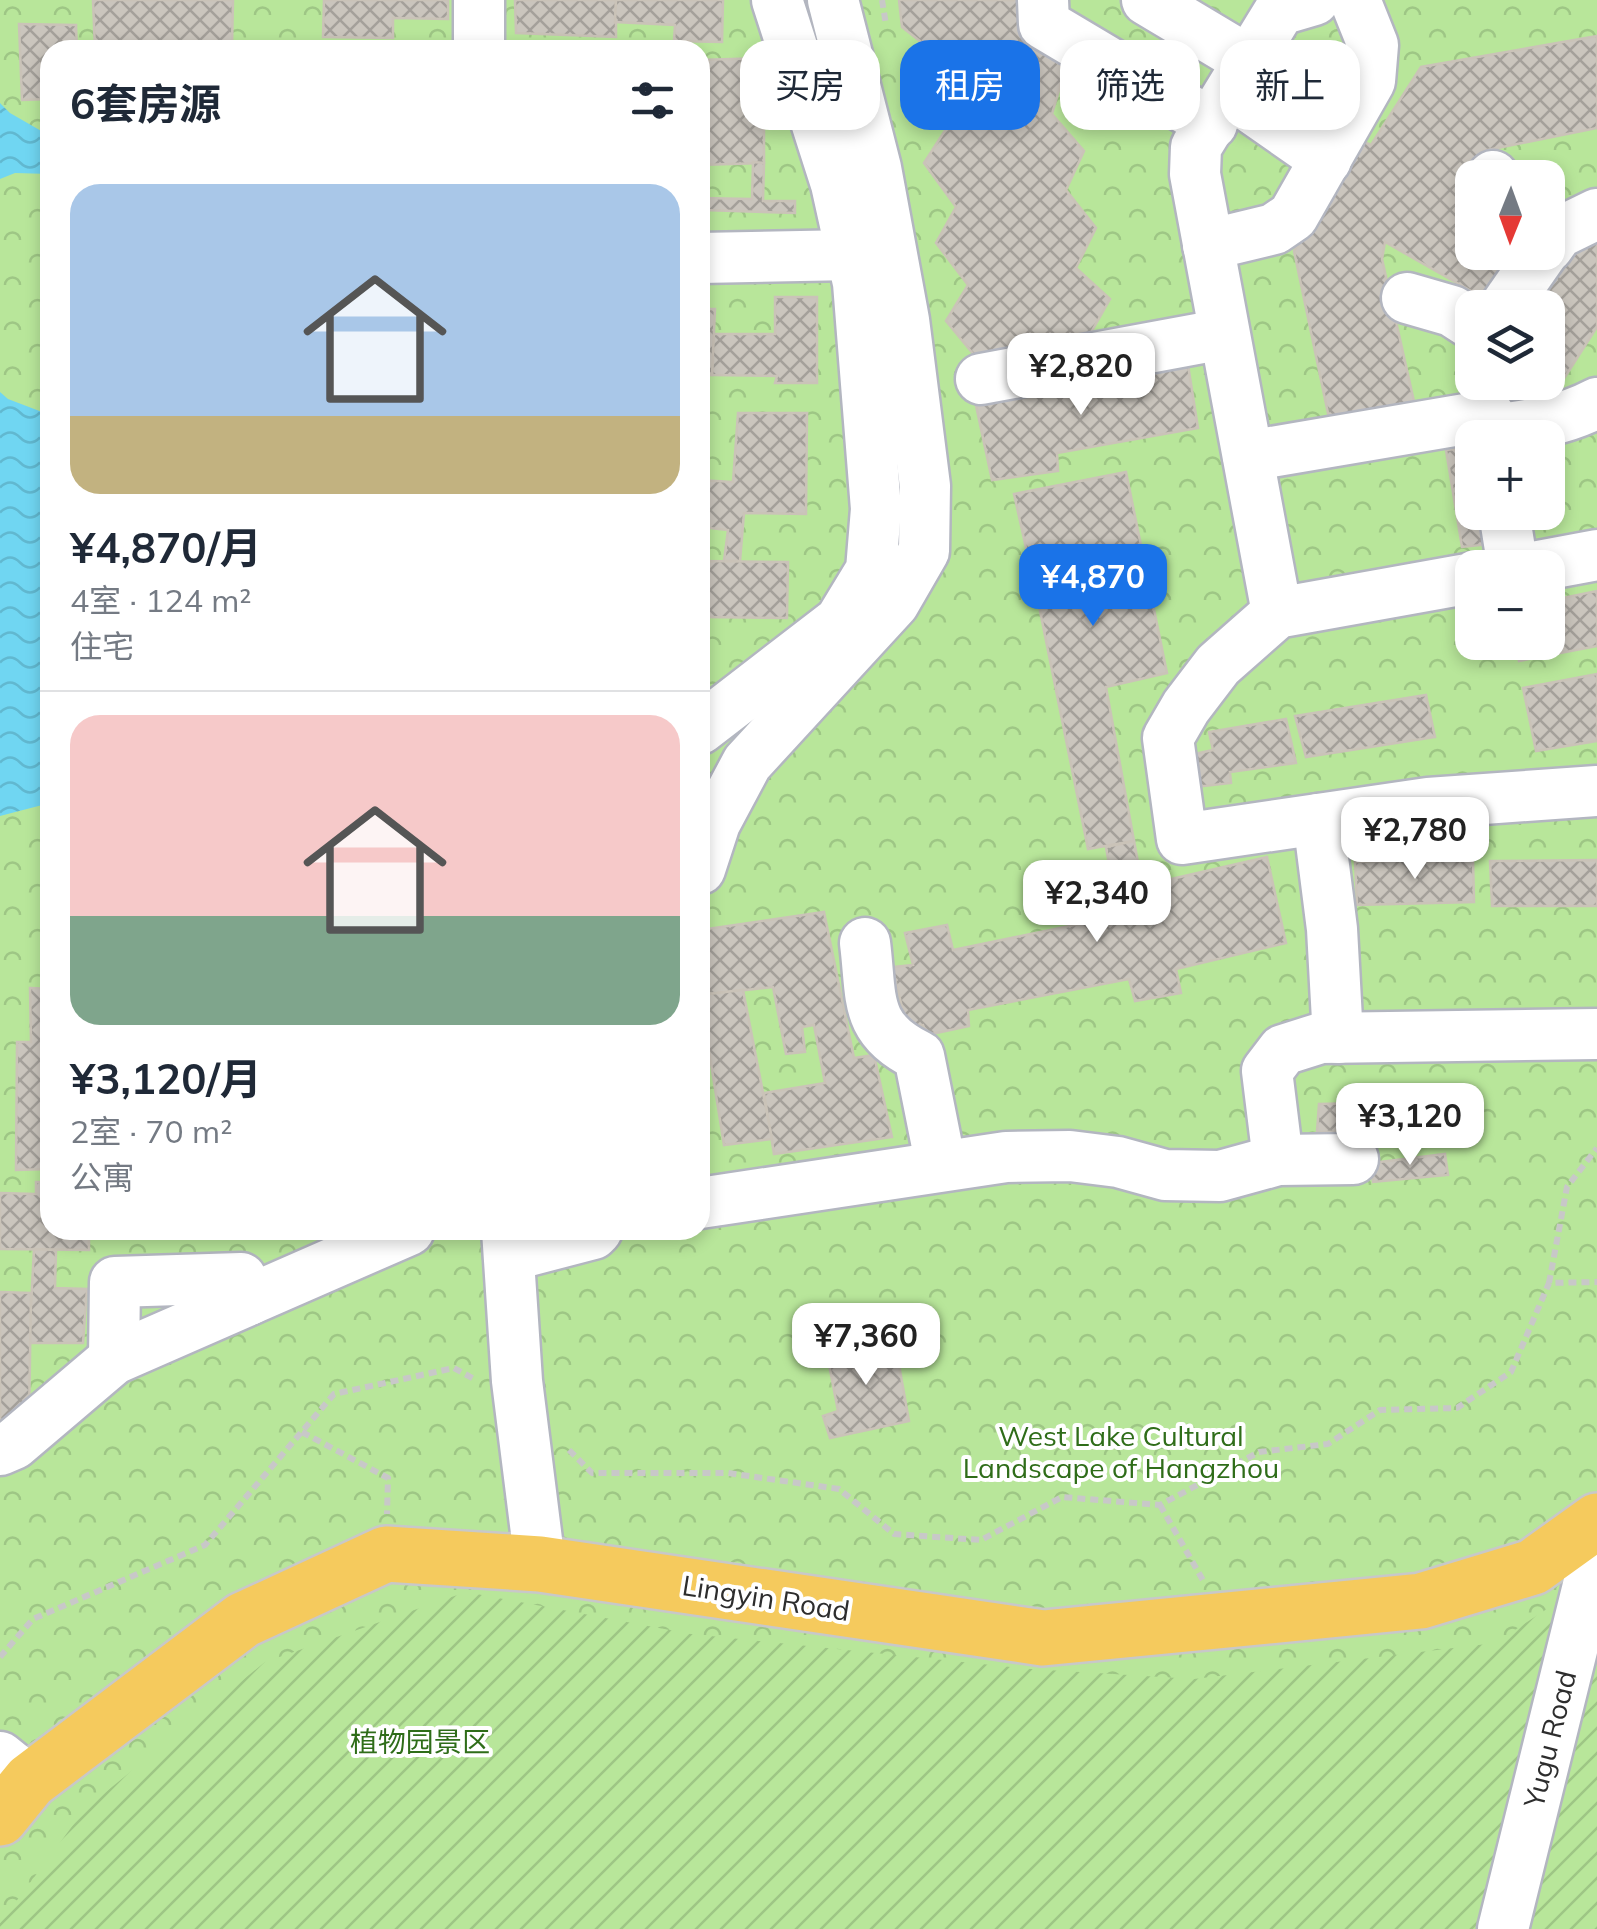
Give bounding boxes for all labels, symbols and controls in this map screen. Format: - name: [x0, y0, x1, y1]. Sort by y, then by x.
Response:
- chip: 买房: [740, 40, 880, 130]
- chip: 租房: [900, 40, 1040, 130]
- chip: 筛选: [1060, 40, 1200, 130]
- chip: 新上: [1220, 40, 1360, 130]
- icon: filters: [625, 73, 680, 128]
- text: 6套房源: [70, 77, 221, 130]
- north arrow: [1455, 160, 1565, 270]
- map controls: [1455, 160, 1565, 660]
- icon: home: [285, 249, 465, 429]
- button: layers: [1455, 290, 1565, 400]
- pin: ¥2,820: [1000, 333, 1162, 418]
- text: ¥2,820: [1029, 345, 1133, 385]
- button: +: [1455, 420, 1565, 530]
- text: ¥4,870/月: [70, 521, 262, 574]
- pin: ¥4,870: [1012, 544, 1174, 629]
- button: −: [1455, 550, 1565, 660]
- text: ¥4,870: [1041, 556, 1145, 596]
- text: 4室 · 124 m²: [70, 580, 252, 620]
- text: 住宅: [70, 626, 134, 666]
- icon: home: [285, 780, 465, 960]
- pin: ¥2,780: [1334, 797, 1496, 882]
- text: ¥2,780: [1363, 809, 1467, 849]
- pin: ¥2,340: [1016, 860, 1178, 945]
- text: ¥2,340: [1045, 872, 1149, 912]
- text: ¥3,120/月: [70, 1052, 262, 1105]
- pin: ¥3,120: [1329, 1083, 1491, 1168]
- text: ¥3,120: [1358, 1095, 1462, 1135]
- text: 2室 · 70 m²: [70, 1111, 232, 1151]
- text: 公寓: [70, 1157, 134, 1197]
- pin: ¥7,360: [785, 1303, 947, 1388]
- text: ¥7,360: [814, 1315, 918, 1355]
- park label: West Lake Cultural Landscape of Hangzhou: [963, 1418, 1279, 1485]
- street label: Lingyin Road: [680, 1567, 852, 1628]
- street label: Yugu Road: [1515, 1667, 1583, 1812]
- park label: 植物园景区: [350, 1724, 490, 1759]

